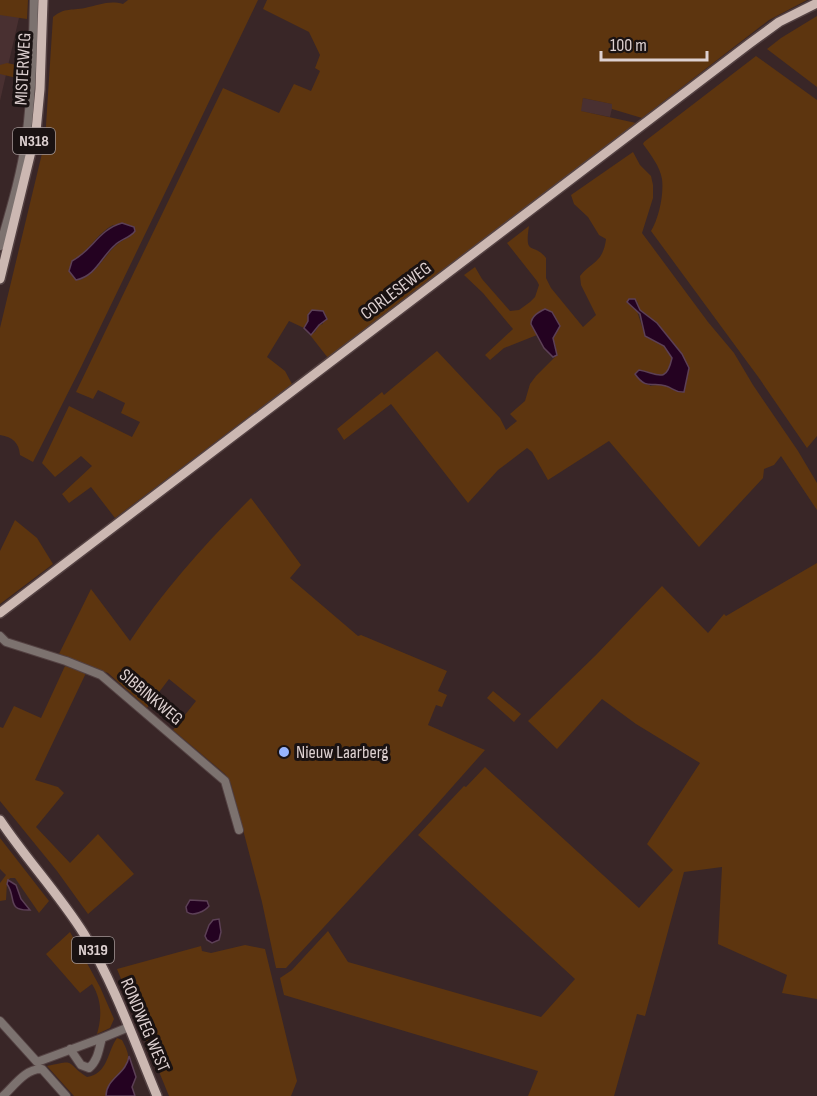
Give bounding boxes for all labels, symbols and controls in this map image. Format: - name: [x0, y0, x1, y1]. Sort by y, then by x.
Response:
- scale bar: [601, 24, 708, 62]
- street label: MISTERWEG: [11, 32, 35, 106]
- text: 100 m: [610, 35, 647, 56]
- road number: N318: [13, 128, 55, 154]
- street label: CORLESEWEG: [357, 258, 435, 324]
- street label: SIBBINKWEG: [115, 664, 187, 730]
- place label: Nieuw Laarberg: [296, 742, 389, 763]
- marker: Nieuw Laarberg: [277, 745, 291, 759]
- road number: N319: [72, 937, 114, 963]
- street label: RONDWEG WEST: [116, 975, 174, 1075]

